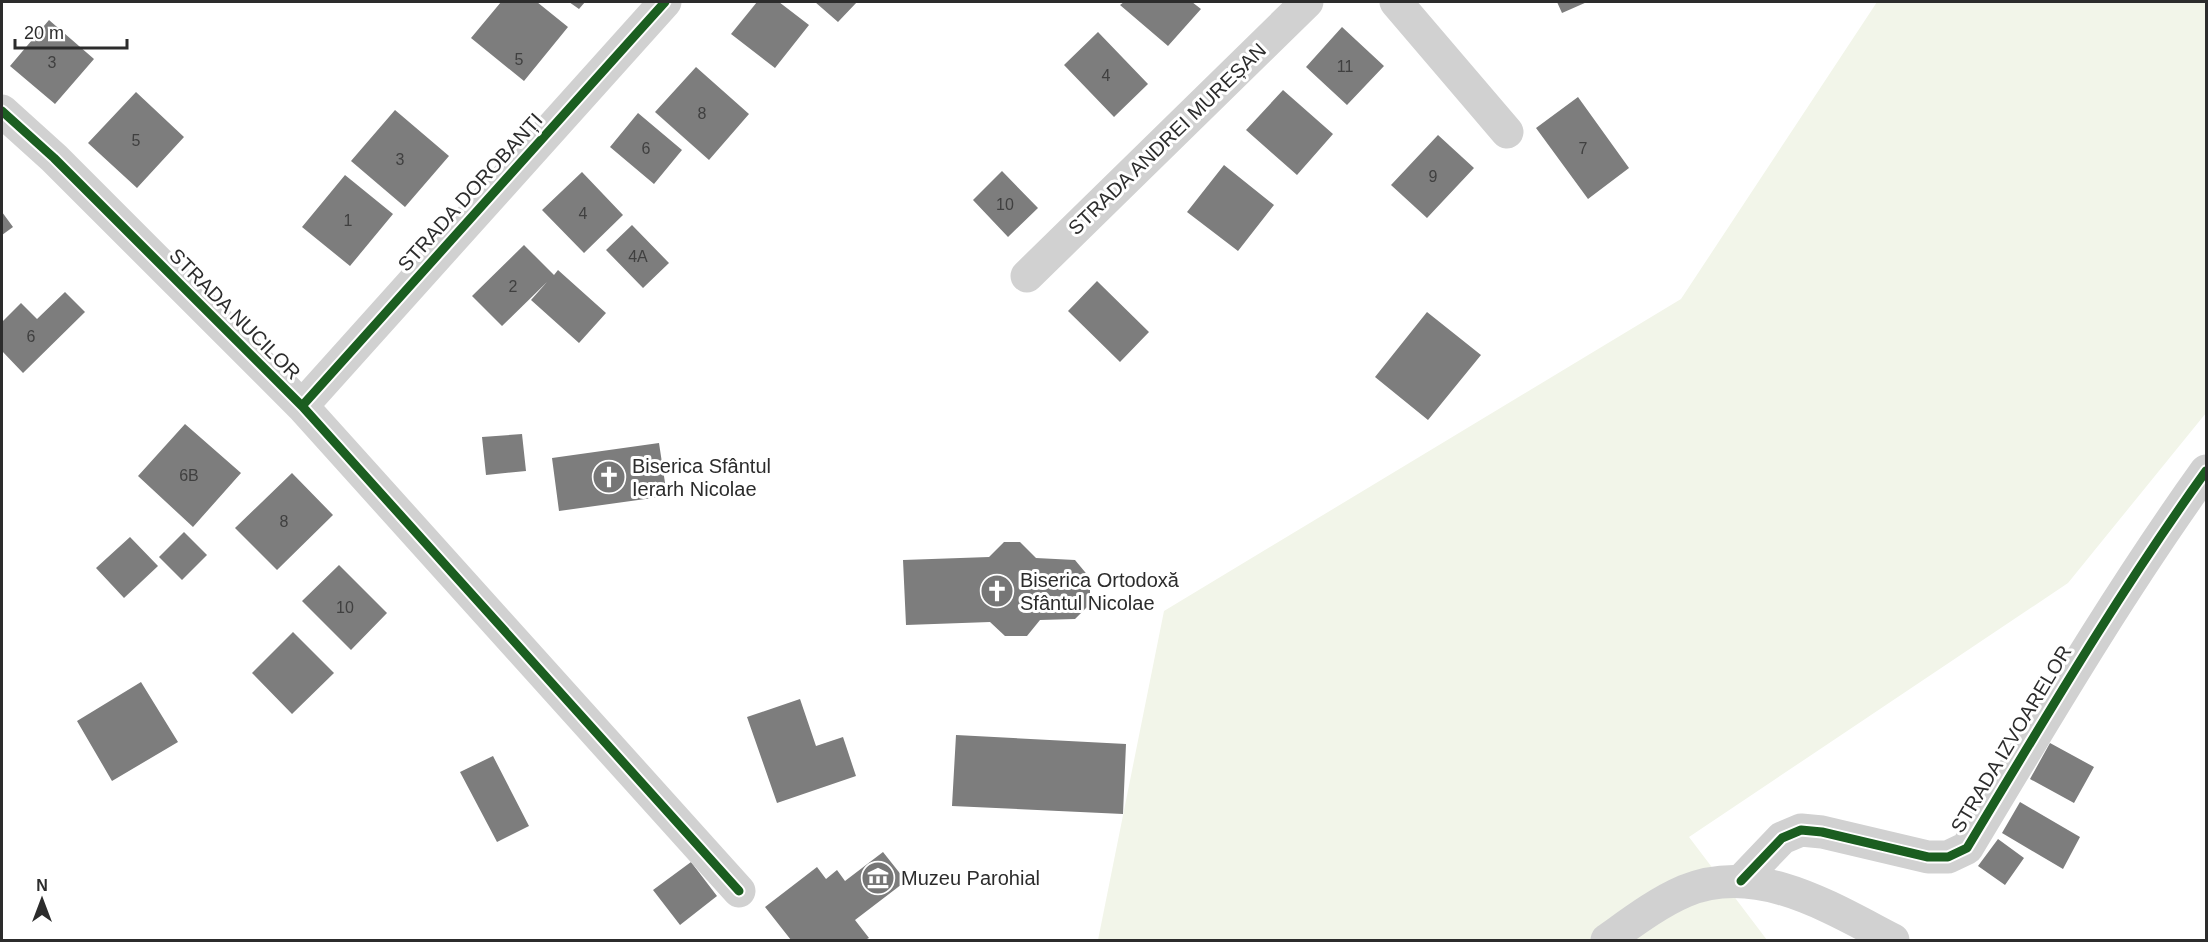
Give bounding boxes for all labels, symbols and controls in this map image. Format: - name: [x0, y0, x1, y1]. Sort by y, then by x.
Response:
- scale bar: [15, 12, 128, 50]
- text: 20 m: [24, 23, 64, 43]
- street label: STRADA ANDREI MUREȘAN: [1064, 39, 1270, 239]
- house number: 5: [515, 51, 524, 68]
- house number: 3: [48, 54, 57, 71]
- house number: 11: [1337, 58, 1353, 75]
- house number: 4: [1102, 67, 1111, 84]
- house number: 8: [698, 105, 707, 122]
- street label: STRADA DOROBANȚI: [393, 109, 547, 275]
- house number: 5: [132, 132, 141, 149]
- house number: 6: [642, 140, 651, 157]
- house number: 7: [1579, 140, 1588, 157]
- house number: 3: [396, 151, 405, 168]
- house number: 9: [1429, 168, 1438, 185]
- house number: 10: [996, 196, 1014, 213]
- house number: 4: [579, 205, 588, 222]
- house number: 1: [344, 212, 353, 229]
- street label: STRADA NUCILOR: [165, 244, 305, 384]
- house number: 4A: [628, 248, 648, 265]
- house number: 2: [509, 278, 518, 295]
- house number: 6: [27, 328, 36, 345]
- place label: Biserica Sfântul Ierarh Nicolae: [632, 455, 771, 500]
- church icon: Biserica Sfântul Ierarh Nicolae: [591, 459, 627, 495]
- house number: 6B: [179, 467, 199, 484]
- house number: 8: [280, 513, 289, 530]
- place label: Biserica Ortodoxă Sfântul Nicolae: [1020, 569, 1180, 614]
- church icon: Biserica Ortodoxă Sfântul Nicolae: [979, 573, 1015, 609]
- house number: 10: [336, 599, 354, 616]
- street label: STRADA IZVOARELOR: [1946, 641, 2076, 837]
- museum icon: Muzeu Parohial: [860, 860, 896, 896]
- place label: Muzeu Parohial: [901, 867, 1040, 889]
- north arrow: [12, 870, 72, 930]
- text: N: [36, 877, 48, 894]

